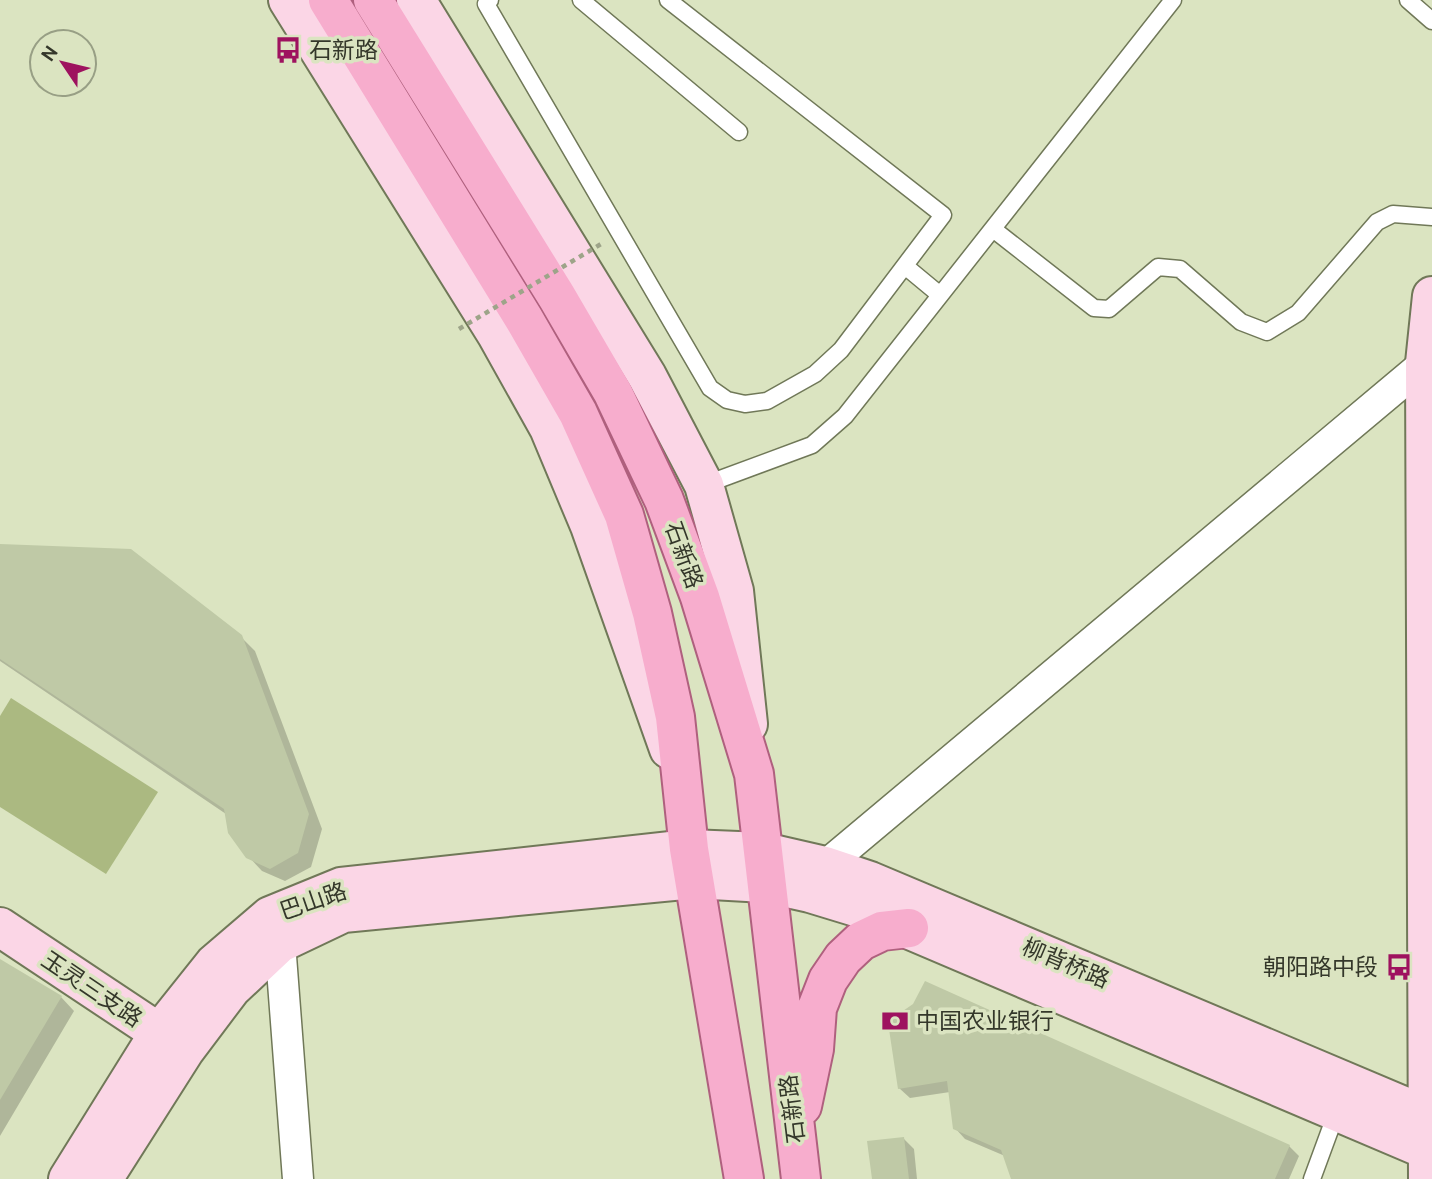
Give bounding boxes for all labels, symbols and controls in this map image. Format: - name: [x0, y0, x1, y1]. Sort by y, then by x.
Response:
- north arrow: [28, 28, 98, 98]
- bus stop icon: 石新路: [273, 35, 303, 65]
- place label: 石新路: [309, 36, 378, 64]
- text: N: [36, 41, 63, 66]
- street label: 石新路: [659, 518, 709, 592]
- street label: 巴山路: [276, 877, 350, 925]
- street label: 柳背桥路: [1018, 932, 1114, 994]
- street label: 玉灵三支路: [37, 945, 147, 1033]
- bus stop icon: 朝阳路中段: [1384, 952, 1414, 982]
- place label: 朝阳路中段: [1263, 953, 1378, 981]
- bank icon: 中国农业银行: [880, 1006, 910, 1036]
- place label: 中国农业银行: [916, 1007, 1054, 1035]
- street label: 石新路: [774, 1073, 810, 1145]

